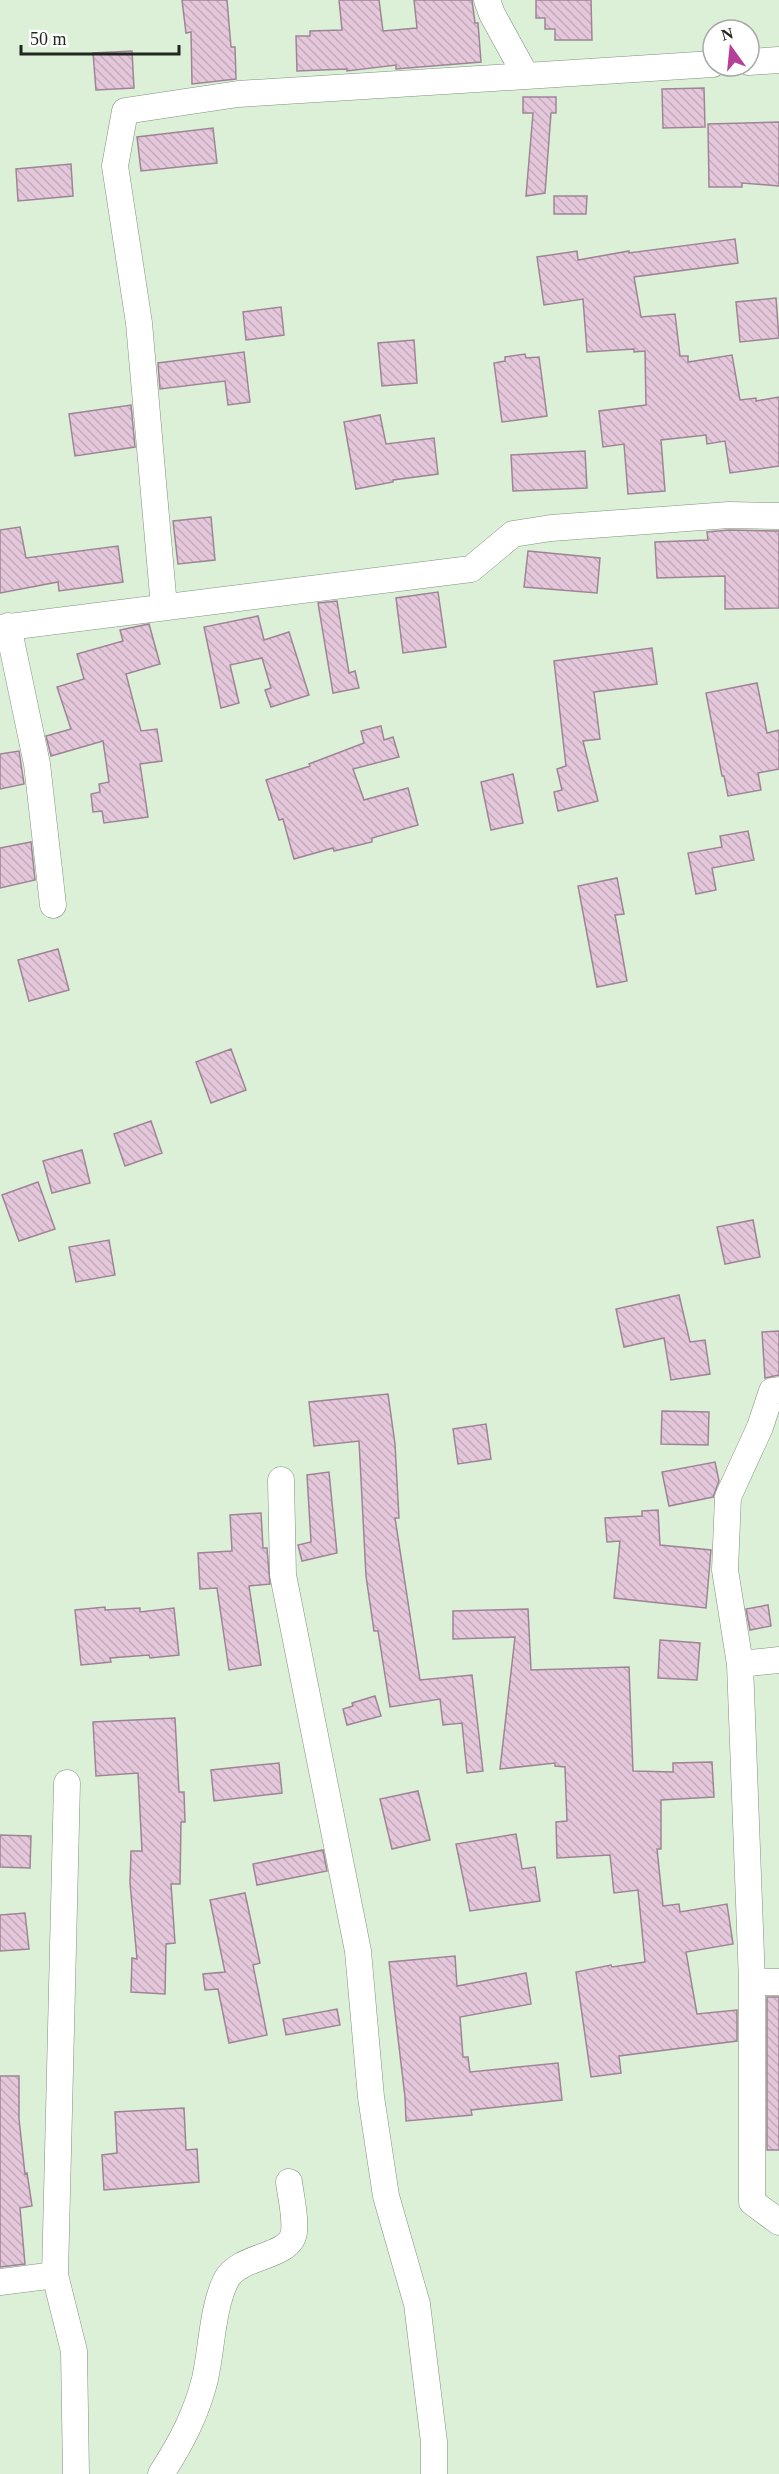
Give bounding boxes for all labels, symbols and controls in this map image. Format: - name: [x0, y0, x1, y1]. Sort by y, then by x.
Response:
- scale bar: [21, 18, 178, 56]
- north arrow: [701, 18, 761, 78]
- text: N: [719, 24, 735, 44]
- text: 50 m: [30, 29, 67, 49]

